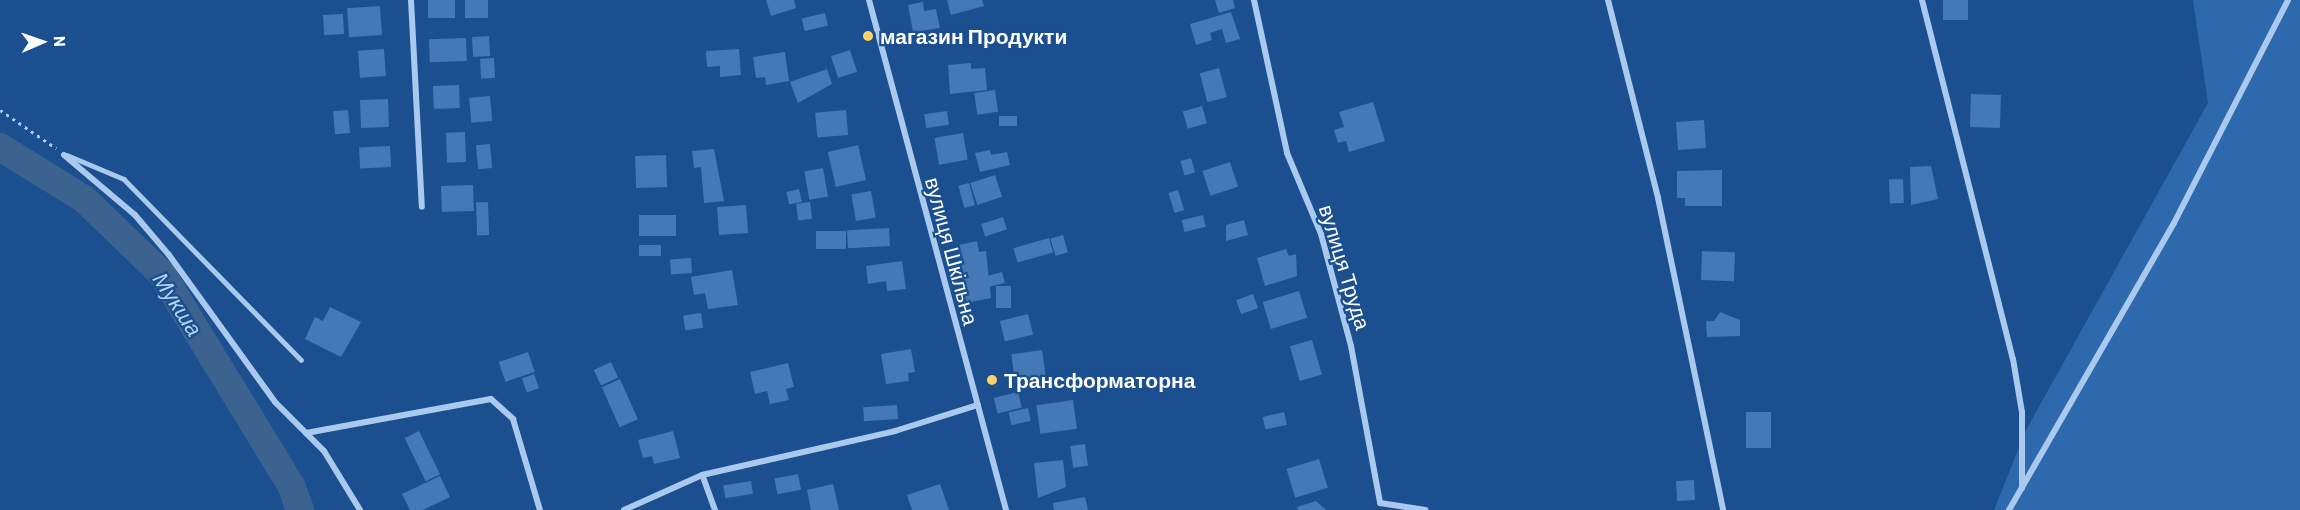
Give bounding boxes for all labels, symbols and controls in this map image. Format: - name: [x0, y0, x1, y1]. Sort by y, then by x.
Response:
- north arrow: [12, 12, 72, 72]
- place label: магазин Продукти: [880, 23, 1067, 49]
- marker: магазин Продукти: [861, 29, 875, 43]
- text: N: [51, 36, 70, 47]
- street label: вулиця Шкільна: [920, 174, 984, 328]
- street label: вулиця Труда: [1314, 202, 1376, 332]
- water label: Мукша: [148, 267, 208, 341]
- place label: Трансформаторна: [1004, 367, 1195, 393]
- marker: Трансформаторна: [985, 373, 999, 387]

